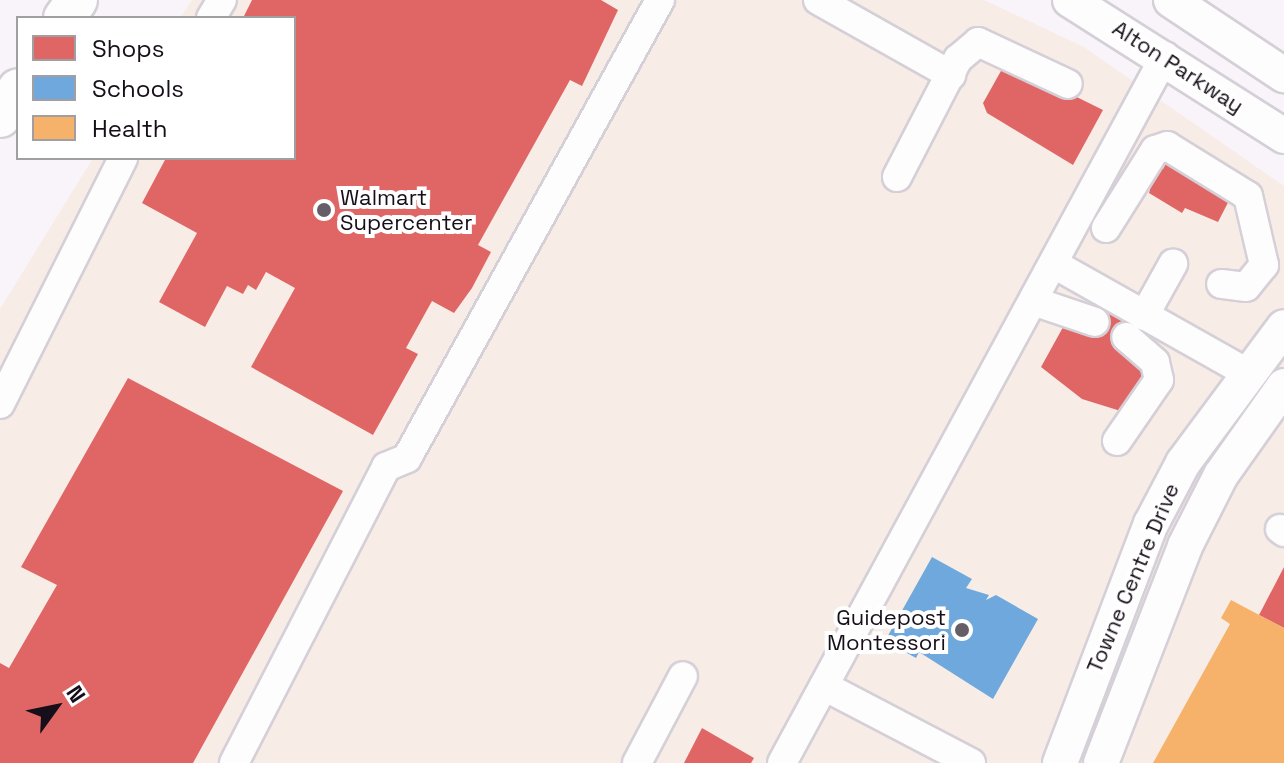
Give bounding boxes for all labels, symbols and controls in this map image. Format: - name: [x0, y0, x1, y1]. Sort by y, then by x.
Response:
- street label: Alton Parkway: [1108, 15, 1248, 119]
- legend: [16, 16, 296, 160]
- text: Shops: [92, 33, 164, 64]
- text: Schools: [92, 73, 184, 104]
- text: Health: [92, 113, 167, 144]
- place label: Walmart Supercenter: [340, 184, 472, 236]
- marker: Walmart Supercenter: [315, 201, 333, 219]
- street label: Towne Centre Drive: [1081, 479, 1185, 677]
- place label: Guidepost Montessori: [827, 604, 946, 656]
- marker: Guidepost Montessori: [953, 621, 971, 639]
- north arrow: [16, 667, 96, 747]
- text: N: [60, 680, 92, 708]

